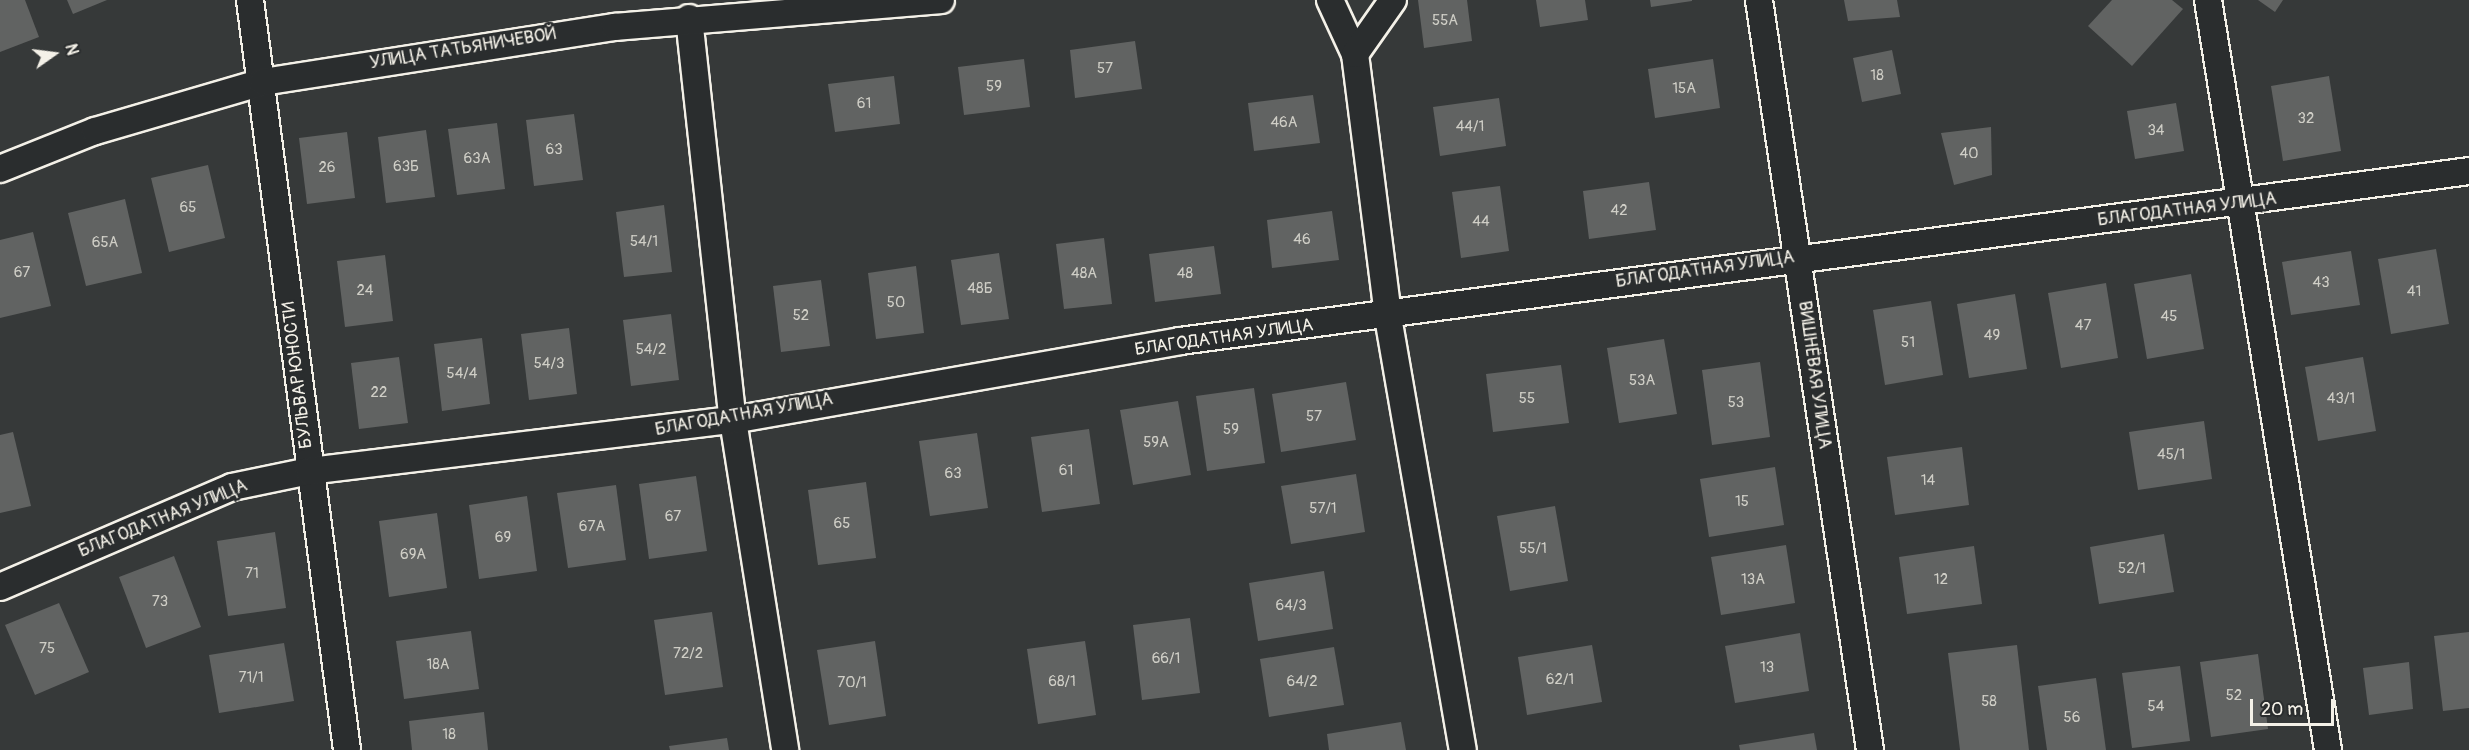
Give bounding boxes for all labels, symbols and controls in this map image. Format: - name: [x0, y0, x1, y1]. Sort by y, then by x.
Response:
- house number: 55А: [1432, 12, 1458, 30]
- north arrow: [24, 24, 84, 84]
- street label: УЛИЦА ТАТЬЯНИЧЕВОЙ: [368, 24, 558, 74]
- text: N: [60, 42, 82, 57]
- house number: 57: [1097, 60, 1113, 78]
- house number: 18: [1870, 67, 1884, 85]
- house number: 59: [986, 78, 1002, 96]
- house number: 15А: [1672, 80, 1696, 98]
- house number: 61: [857, 95, 871, 113]
- house number: 32: [2298, 110, 2314, 128]
- house number: 46А: [1270, 114, 1298, 132]
- house number: 44/1: [1456, 118, 1484, 136]
- house number: 34: [2147, 122, 2165, 140]
- house number: 63: [545, 141, 563, 159]
- house number: 40: [1960, 145, 1978, 163]
- house number: 63А: [464, 150, 490, 168]
- house number: 63Б: [393, 158, 419, 176]
- house number: 26: [318, 159, 336, 177]
- street label: БЛАГОДАТНАЯ УЛИЦА: [2096, 188, 2278, 232]
- house number: 65: [180, 199, 196, 217]
- house number: 42: [1610, 202, 1628, 220]
- house number: 44: [1472, 213, 1490, 231]
- house number: 46: [1293, 231, 1311, 249]
- house number: 54/1: [630, 233, 658, 251]
- house number: 65А: [92, 234, 118, 252]
- street label: БЛАГОДАТНАЯ УЛИЦА: [1614, 247, 1796, 293]
- house number: 67: [14, 264, 30, 282]
- house number: 48А: [1071, 265, 1097, 283]
- house number: 48: [1177, 265, 1193, 283]
- house number: 43: [2312, 274, 2330, 292]
- house number: 48Б: [967, 280, 993, 298]
- house number: 24: [356, 282, 374, 300]
- house number: 41: [2407, 283, 2421, 301]
- house number: 50: [887, 294, 905, 312]
- street label: ВИШНЁВАЯ УЛИЦА: [1793, 299, 1835, 451]
- street label: БУЛЬВАР ЮНОСТИ: [278, 300, 318, 450]
- house number: 52: [793, 307, 809, 325]
- house number: 45: [2161, 308, 2177, 326]
- street label: БЛАГОДАТНАЯ УЛИЦА: [1133, 315, 1315, 361]
- house number: 47: [2075, 317, 2091, 335]
- house number: 49: [1984, 327, 2000, 345]
- house number: 51: [1901, 334, 1915, 352]
- house number: 54/2: [636, 341, 666, 359]
- house number: 54/3: [534, 355, 564, 373]
- house number: 54/4: [447, 365, 477, 383]
- house number: 53А: [1629, 372, 1655, 390]
- house number: 22: [371, 384, 387, 402]
- street label: БЛАГОДАТНАЯ УЛИЦА: [653, 389, 835, 441]
- house number: 55: [1519, 390, 1535, 408]
- house number: 43/1: [2327, 390, 2355, 408]
- house number: 53: [1728, 394, 1744, 412]
- house number: 57: [1306, 408, 1322, 426]
- house number: 59: [1223, 421, 1239, 439]
- house number: 59А: [1143, 434, 1169, 452]
- house number: 45/1: [2157, 446, 2185, 464]
- house number: 61: [1059, 462, 1073, 480]
- house number: 63: [944, 465, 962, 483]
- house number: 14: [1921, 472, 1935, 490]
- street label: БЛАГОДАТНАЯ УЛИЦА: [75, 475, 251, 563]
- house number: 15: [1735, 493, 1749, 511]
- house number: 57/1: [1309, 500, 1337, 518]
- house number: 67: [665, 508, 681, 526]
- house number: 65: [834, 515, 850, 533]
- house number: 67А: [579, 518, 605, 536]
- house number: 69: [495, 529, 511, 547]
- house number: 55/1: [1519, 540, 1547, 558]
- house number: 69А: [400, 546, 426, 564]
- house number: 52/1: [2118, 560, 2146, 578]
- house number: 71: [245, 565, 259, 583]
- house number: 13А: [1741, 571, 1765, 589]
- house number: 12: [1934, 571, 1948, 589]
- house number: 73: [152, 593, 168, 611]
- house number: 64/3: [1275, 597, 1307, 615]
- house number: 75: [39, 640, 55, 658]
- house number: 72/2: [673, 645, 703, 663]
- house number: 66/1: [1152, 650, 1180, 668]
- house number: 18А: [426, 656, 450, 674]
- house number: 13: [1760, 659, 1774, 677]
- house number: 71/1: [238, 669, 264, 687]
- house number: 62/1: [1546, 671, 1574, 689]
- house number: 68/1: [1048, 673, 1076, 691]
- house number: 64/2: [1286, 673, 1318, 691]
- house number: 70/1: [837, 674, 867, 692]
- house number: 52: [2226, 687, 2242, 705]
- scale bar: [2253, 687, 2337, 725]
- house number: 58: [1981, 693, 1997, 711]
- house number: 54: [2148, 698, 2164, 716]
- text: 20 m: [2261, 698, 2303, 721]
- house number: 56: [2064, 709, 2080, 727]
- house number: 18: [442, 726, 456, 744]

